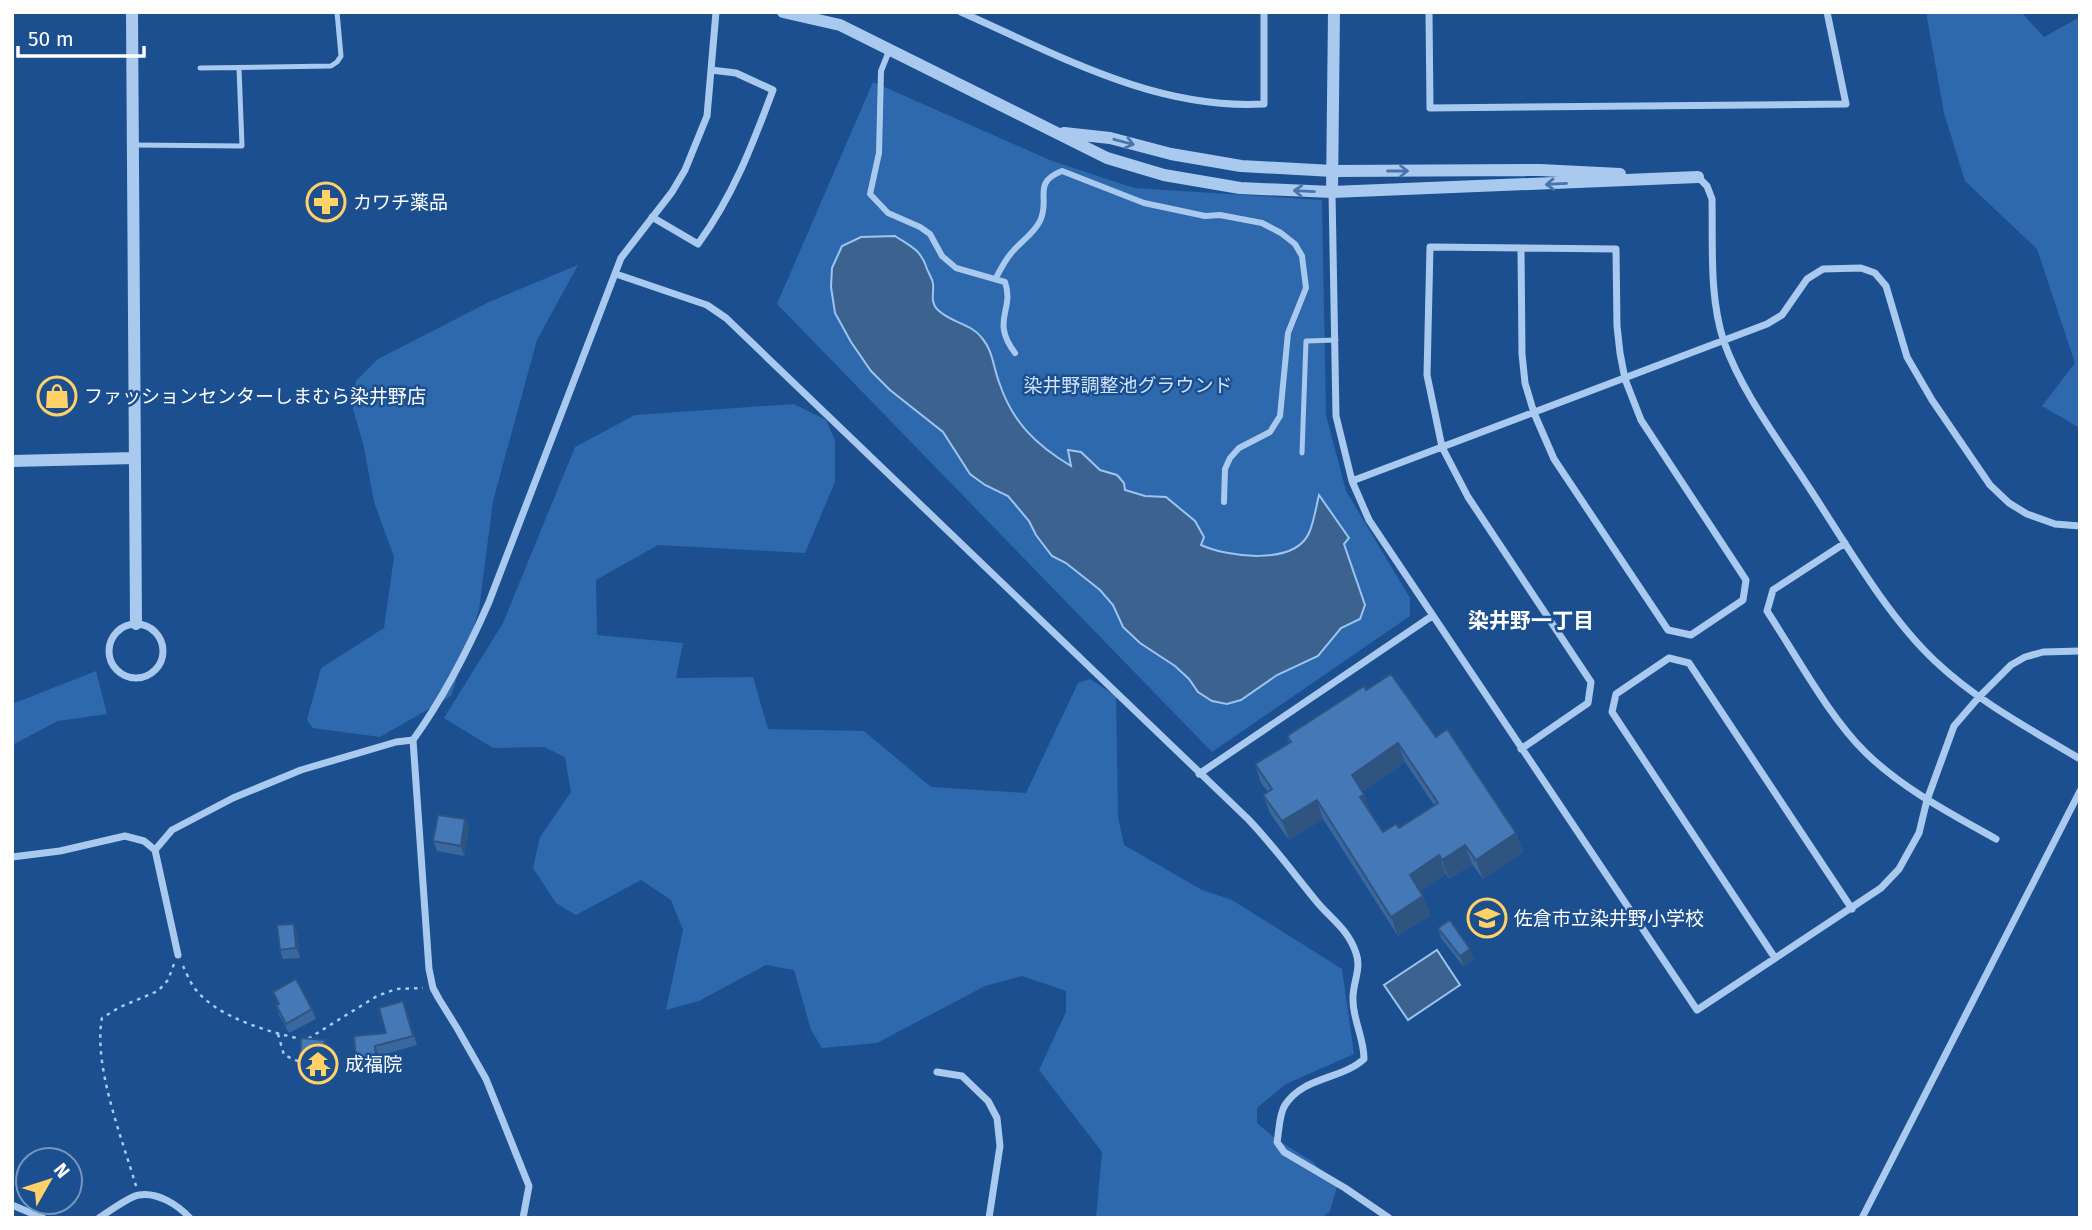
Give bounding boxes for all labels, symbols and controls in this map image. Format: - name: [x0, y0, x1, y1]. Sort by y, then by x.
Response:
- scale bar: [18, 14, 144, 58]
- text: 50 m: [28, 26, 74, 52]
- one-way arrow: [1112, 136, 1135, 149]
- one-way arrow: [1386, 164, 1409, 178]
- one-way arrow: [1545, 178, 1568, 191]
- pharmacy icon: カワチ薬品: [305, 181, 347, 223]
- one-way arrow: [1293, 184, 1316, 197]
- place label: カワチ薬品: [353, 191, 448, 214]
- park label: 染井野調整池グラウンド: [1023, 374, 1233, 397]
- shop icon: ファッションセンターしまむら染井野店: [36, 375, 78, 417]
- place label: ファッションセンターしまむら染井野店: [84, 385, 426, 408]
- district label: 染井野一丁目: [1468, 608, 1594, 634]
- school or university icon: 佐倉市立染井野小学校: [1466, 897, 1508, 939]
- place label: 佐倉市立染井野小学校: [1514, 907, 1704, 930]
- temple icon: 成福院: [297, 1043, 339, 1085]
- place label: 成福院: [345, 1053, 402, 1076]
- north arrow: [14, 1146, 84, 1216]
- text: N: [49, 1158, 75, 1183]

